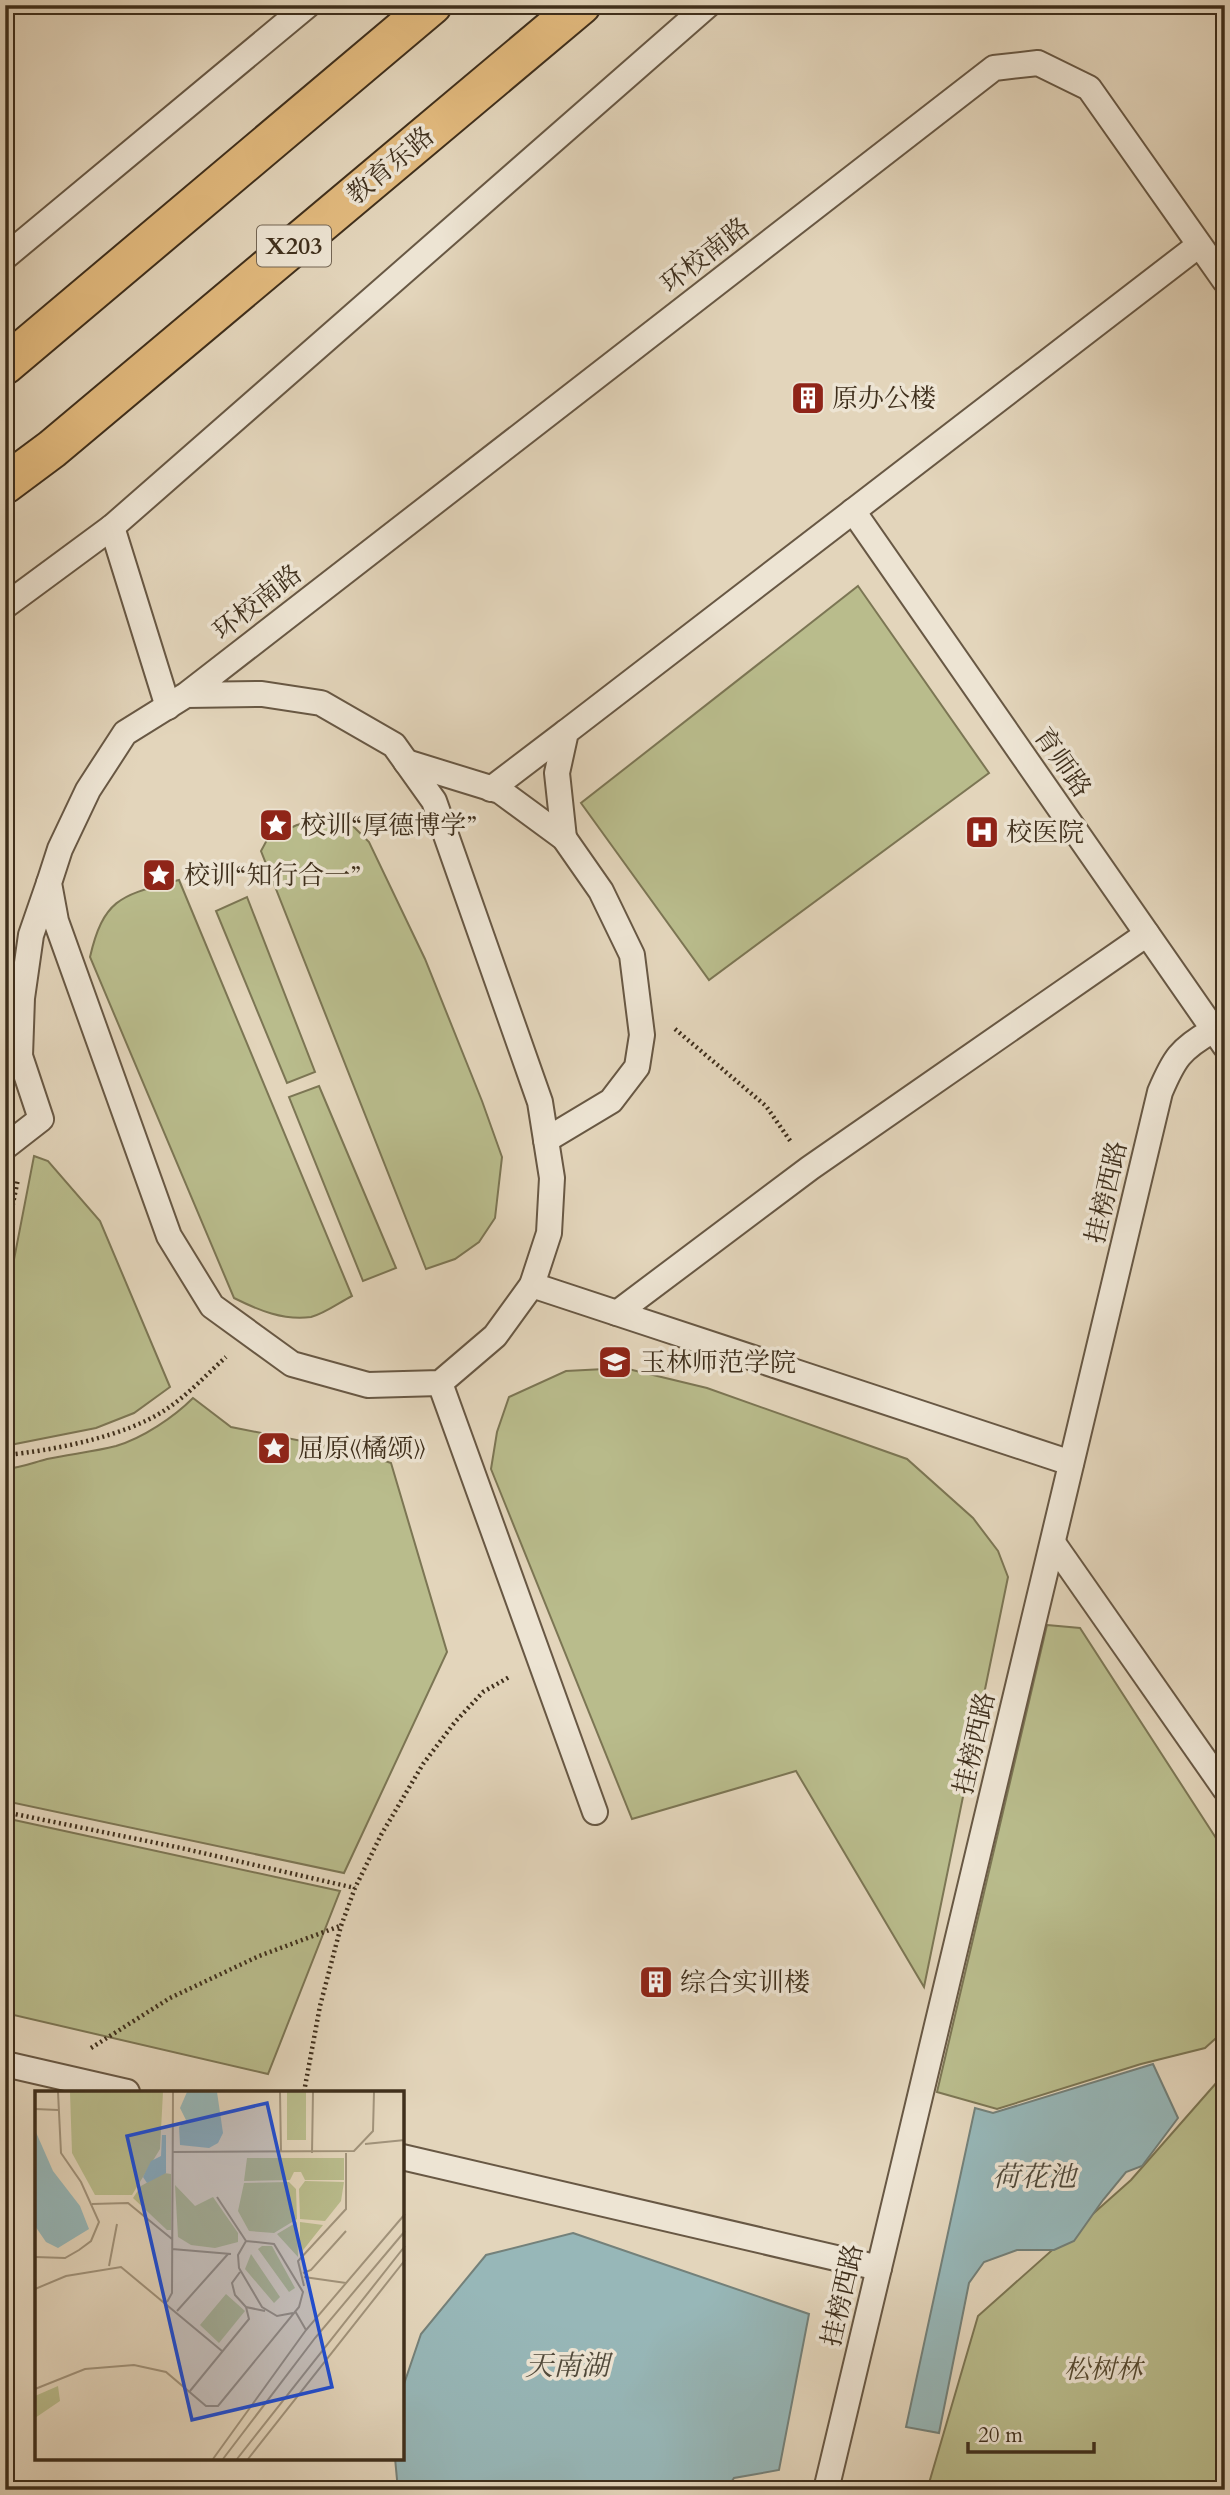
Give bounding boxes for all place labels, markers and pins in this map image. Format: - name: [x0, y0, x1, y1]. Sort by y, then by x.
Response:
- building icon: 原办公楼: [789, 379, 827, 417]
- place label: 原办公楼: [832, 381, 936, 416]
- place icon: 校训“厚德博学”: [257, 806, 295, 844]
- place label: 校训“厚德博学”: [300, 808, 476, 843]
- hospital icon: 校医院: [963, 813, 1001, 851]
- place label: 校医院: [1006, 815, 1084, 850]
- place icon: 校训“知行合一”: [140, 856, 178, 894]
- place label: 校训“知行合一”: [184, 858, 360, 893]
- school or university icon: 玉林师范学院: [596, 1343, 634, 1381]
- place label: 玉林师范学院: [640, 1345, 796, 1380]
- place icon: 屈原《橘颂》: [255, 1429, 293, 1467]
- place label: 屈原《橘颂》: [298, 1431, 426, 1466]
- building icon: 综合实训楼: [637, 1963, 675, 2001]
- place label: 综合实训楼: [680, 1965, 810, 2000]

